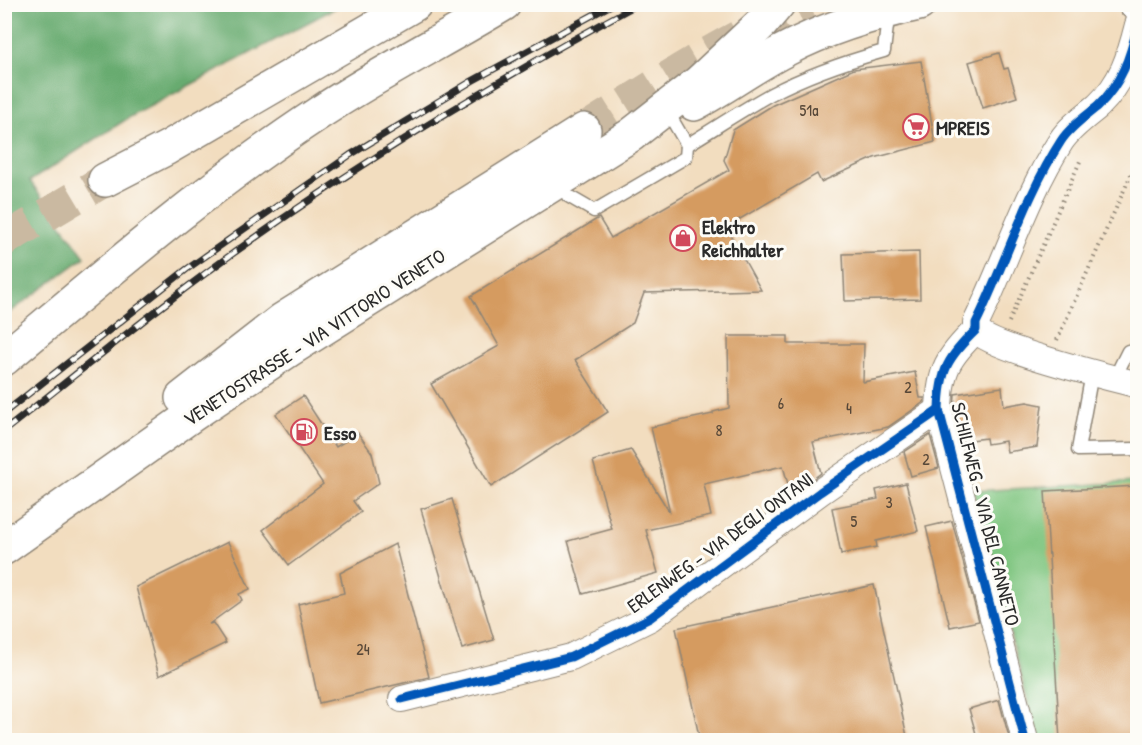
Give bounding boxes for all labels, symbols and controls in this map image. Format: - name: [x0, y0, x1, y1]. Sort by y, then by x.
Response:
- house number: 51a: [800, 99, 818, 121]
- supermarket icon: MPREIS: [901, 112, 931, 142]
- place label: MPREIS: [936, 114, 990, 141]
- place label: Elektro Reichhalter: [702, 213, 784, 263]
- shop icon: Elektro Reichhalter: [668, 223, 698, 253]
- street label: VENETOSTRASSE - VIA VITTORIO VENETO: [178, 242, 450, 432]
- house number: 2: [904, 376, 912, 398]
- house number: 6: [778, 392, 784, 414]
- house number: 4: [846, 397, 852, 419]
- street label: SCHILFWEG - VIA DEL CANNETO: [945, 400, 1027, 628]
- fuel station icon: Esso: [289, 417, 319, 447]
- place label: Esso: [324, 419, 356, 446]
- house number: 8: [716, 419, 723, 441]
- house number: 2: [922, 448, 930, 470]
- street label: ERLENWEG - VIA DEGLI ONTANI: [621, 465, 819, 619]
- house number: 3: [885, 491, 893, 513]
- house number: 5: [851, 510, 858, 532]
- house number: 24: [356, 638, 370, 660]

